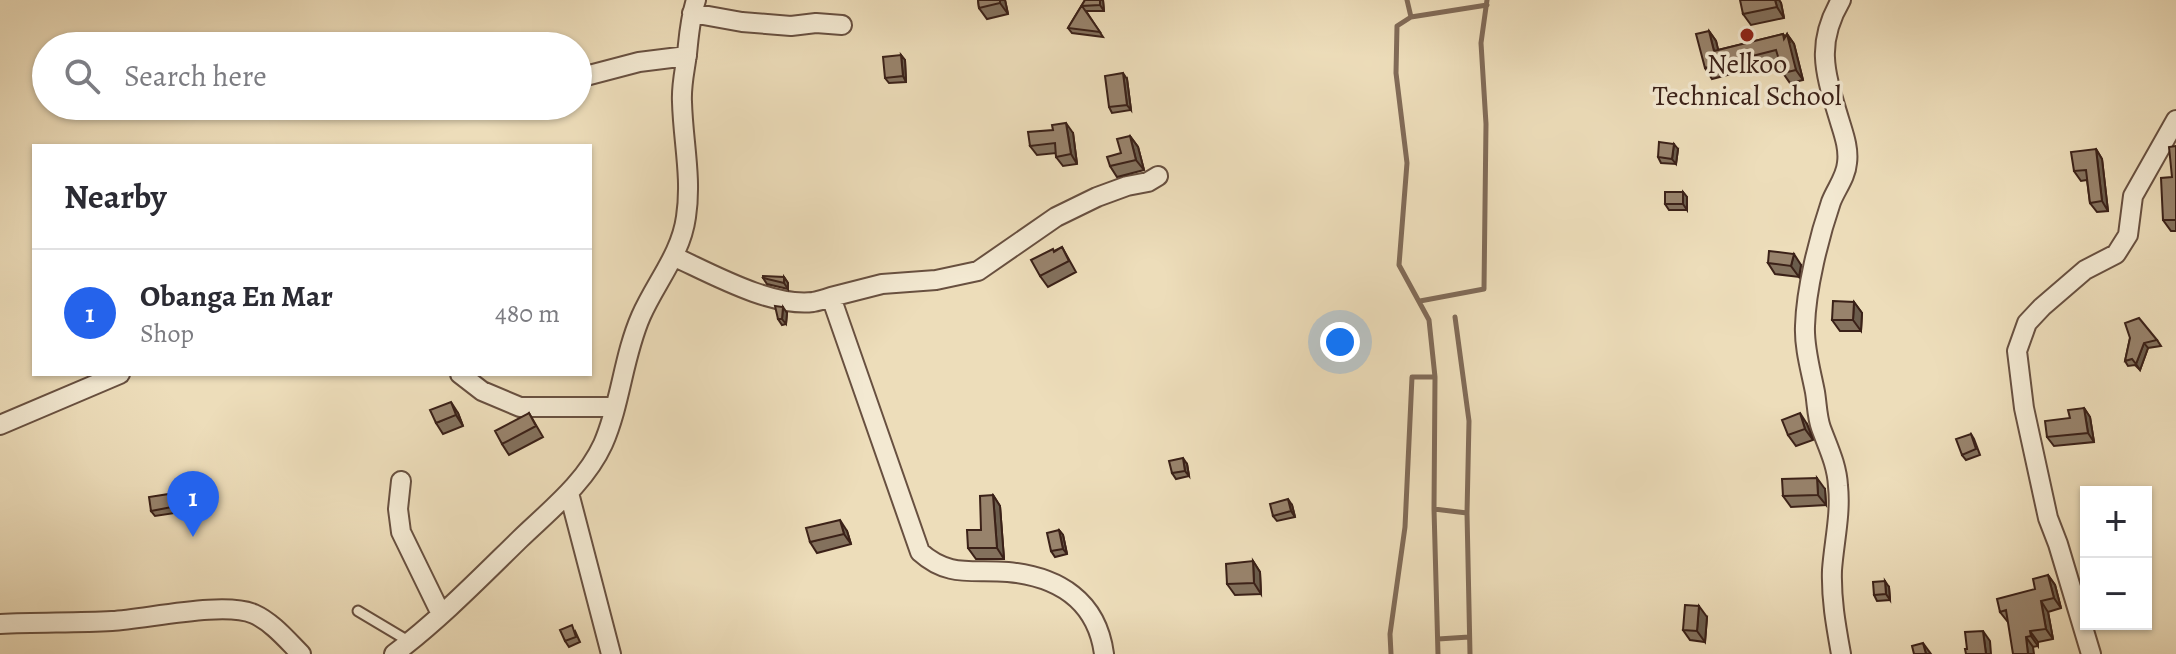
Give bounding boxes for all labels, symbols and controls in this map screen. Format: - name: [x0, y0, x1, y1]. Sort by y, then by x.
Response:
- marker: Nelkoo Technical School: [1738, 26, 1756, 44]
- search box: [32, 32, 592, 120]
- place label: Nelkoo Technical School: [1652, 45, 1842, 115]
- icon: search: [60, 54, 104, 98]
- text: Search here: [124, 56, 267, 96]
- text: Nearby: [64, 173, 167, 220]
- text: Obanga En Mar: [140, 276, 333, 316]
- text: 1: [85, 296, 95, 331]
- text: 480 m: [495, 296, 560, 331]
- text: Shop: [140, 316, 194, 351]
- your location: [1320, 322, 1360, 362]
- pin: 1: [167, 471, 219, 537]
- map controls: [2080, 486, 2152, 630]
- button: +: [2080, 486, 2152, 558]
- button: −: [2080, 558, 2152, 630]

